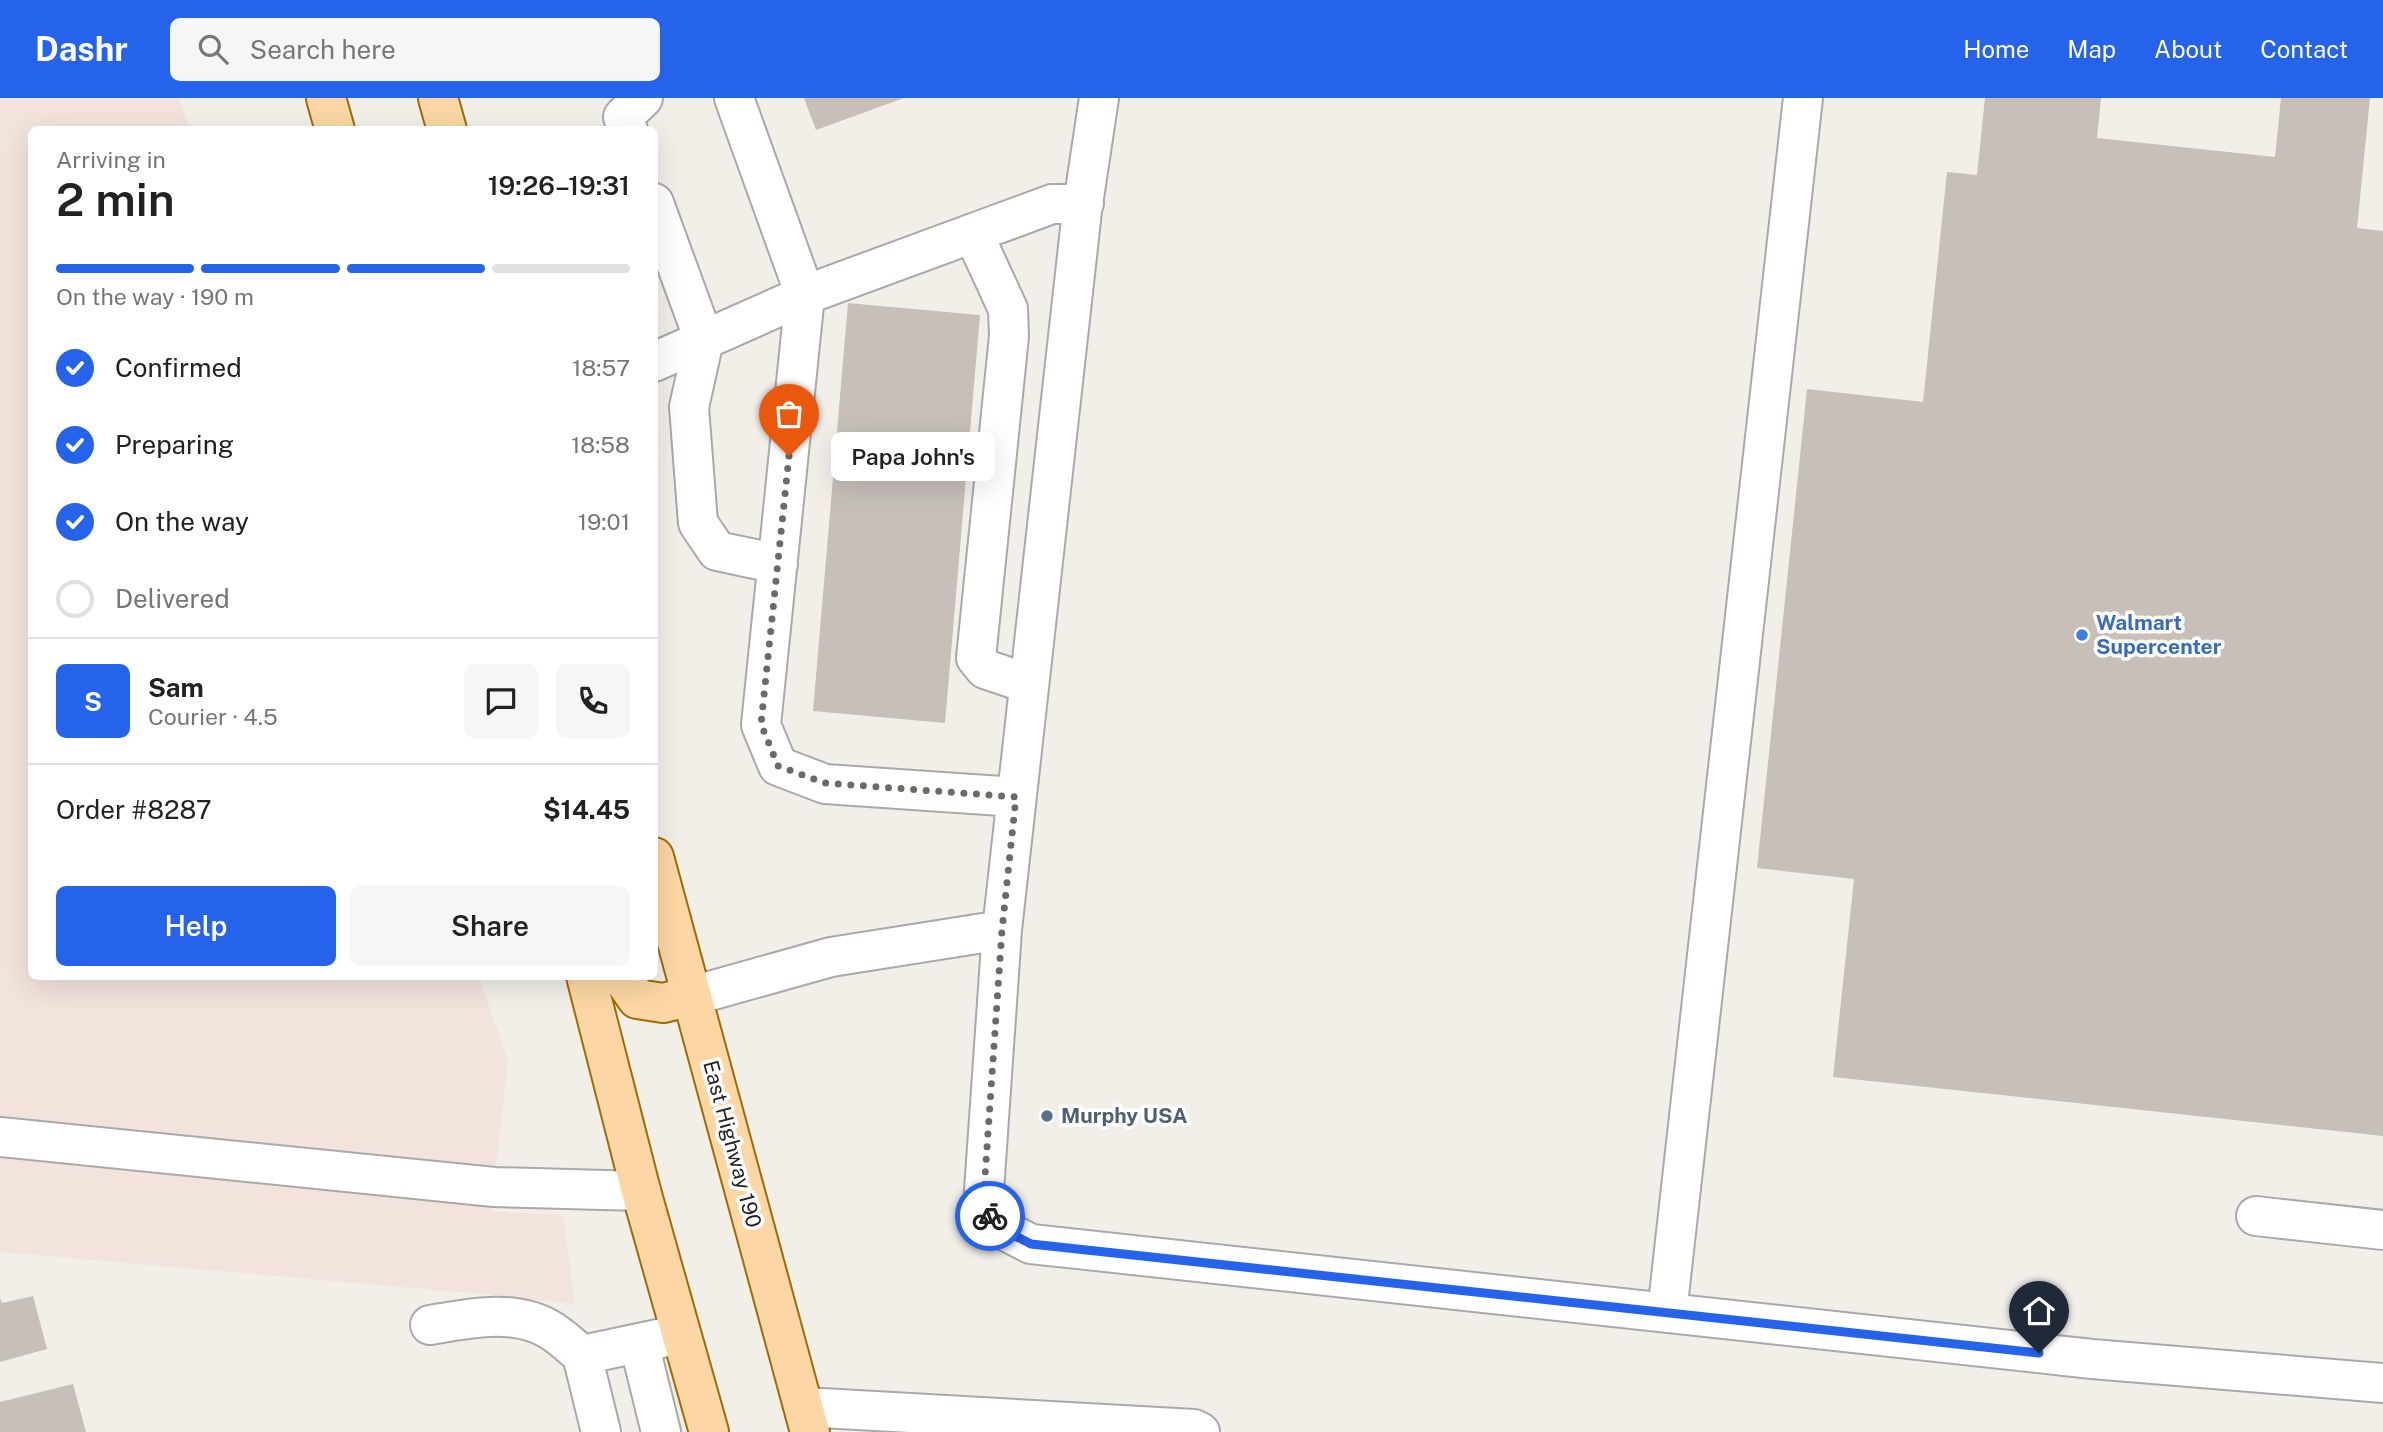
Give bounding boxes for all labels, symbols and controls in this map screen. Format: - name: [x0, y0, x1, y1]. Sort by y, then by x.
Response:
- search box: [170, 18, 660, 81]
- text: Dashr: [35, 30, 128, 68]
- icon: search: [194, 30, 232, 68]
- text: Search here: [250, 34, 396, 65]
- text: Home: [1963, 35, 2029, 63]
- text: Map: [2067, 35, 2116, 63]
- text: About: [2154, 35, 2222, 63]
- text: Contact: [2260, 35, 2348, 63]
- text: Arriving in: [56, 146, 166, 173]
- text: 19:26–19:31: [488, 170, 630, 201]
- text: 2 min: [56, 172, 175, 226]
- text: On the way · 190 m: [56, 283, 254, 310]
- icon: check: [56, 349, 94, 387]
- text: Confirmed: [115, 352, 242, 383]
- text: 18:57: [572, 354, 630, 381]
- pin: [759, 384, 819, 456]
- icon: bag: [770, 395, 808, 433]
- icon: check: [56, 426, 94, 464]
- text: Preparing: [115, 429, 234, 460]
- text: 18:58: [571, 431, 630, 458]
- callout: Papa John's: [831, 432, 996, 480]
- text: Papa John's: [851, 443, 975, 470]
- icon: check: [56, 503, 94, 541]
- text: On the way: [115, 506, 249, 537]
- text: 19:01: [578, 508, 630, 535]
- text: Delivered: [115, 583, 230, 614]
- place label: Walmart Supercenter: [2096, 610, 2222, 659]
- marker: Walmart Supercenter: [2074, 627, 2090, 643]
- button: chat: [464, 664, 538, 738]
- button: phone: [556, 664, 630, 738]
- text: Sam: [148, 672, 204, 703]
- text: S: [84, 686, 102, 717]
- text: Courier · 4.5: [148, 703, 278, 730]
- text: Order #8287: [56, 794, 212, 825]
- text: $14.45: [543, 794, 630, 825]
- button: Help: [56, 886, 336, 966]
- button: Share: [350, 886, 630, 966]
- street label: East Highway 190: [698, 1057, 767, 1230]
- place label: Murphy USA: [1061, 1103, 1187, 1128]
- marker: Murphy USA: [1039, 1108, 1055, 1124]
- courier: [955, 1181, 1025, 1251]
- icon: bike: [971, 1197, 1009, 1235]
- pin: [2009, 1281, 2069, 1353]
- icon: home: [2020, 1292, 2058, 1330]

